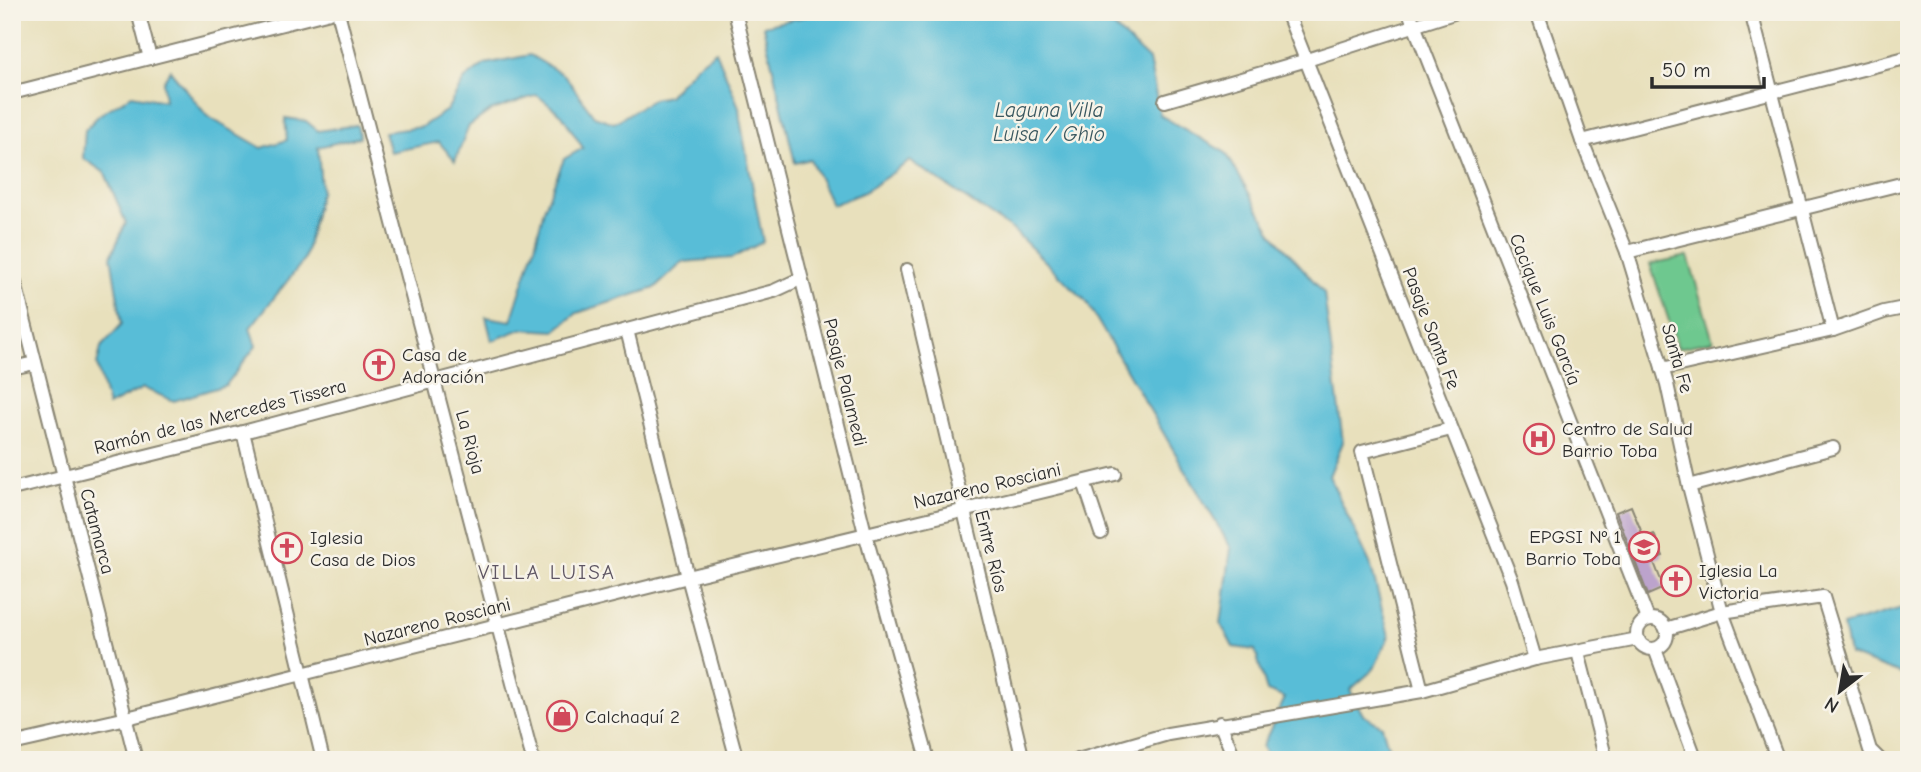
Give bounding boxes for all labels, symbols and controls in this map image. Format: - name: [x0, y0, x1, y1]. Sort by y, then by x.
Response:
- scale bar: [1652, 46, 1764, 90]
- text: 50 m: [1662, 58, 1711, 82]
- water label: Laguna Villa Luisa / Ghio: [993, 98, 1105, 146]
- street label: Cacique Luis García: [1505, 230, 1586, 388]
- street label: Pasaje Santa Fe: [1398, 264, 1464, 392]
- street label: Pasaje Palamedi: [819, 316, 872, 448]
- street label: Santa Fe: [1657, 321, 1697, 396]
- place label: Casa de Adoración: [402, 344, 484, 388]
- church icon: Casa de Adoración: [362, 348, 396, 382]
- street label: Ramón de las Mercedes Tissera: [92, 375, 349, 459]
- street label: La Rioja: [451, 408, 489, 477]
- place label: Centro de Salud Barrio Toba: [1562, 418, 1693, 462]
- hospital icon: Centro de Salud Barrio Toba: [1522, 422, 1556, 456]
- street label: Nazareno Rosciani: [911, 458, 1063, 514]
- street label: Catamarca: [75, 486, 119, 576]
- street label: Entre Ríos: [970, 508, 1012, 595]
- place label: EPGSI Nº 1 Barrio Toba: [1525, 526, 1621, 570]
- place label: Iglesia Casa de Dios: [310, 527, 416, 571]
- school or university icon: EPGSI Nº 1 Barrio Toba: [1627, 530, 1661, 564]
- church icon: Iglesia Casa de Dios: [270, 531, 304, 565]
- district label: VILLA LUISA: [478, 560, 616, 584]
- place label: Iglesia La Victoria: [1699, 560, 1778, 604]
- church icon: Iglesia La Victoria: [1659, 564, 1693, 598]
- street label: Nazareno Rosciani: [362, 593, 513, 651]
- north arrow: [1806, 656, 1876, 726]
- text: N: [1821, 692, 1843, 717]
- shop icon: Calchaquí 2: [545, 699, 579, 733]
- place label: Calchaquí 2: [585, 706, 680, 728]

